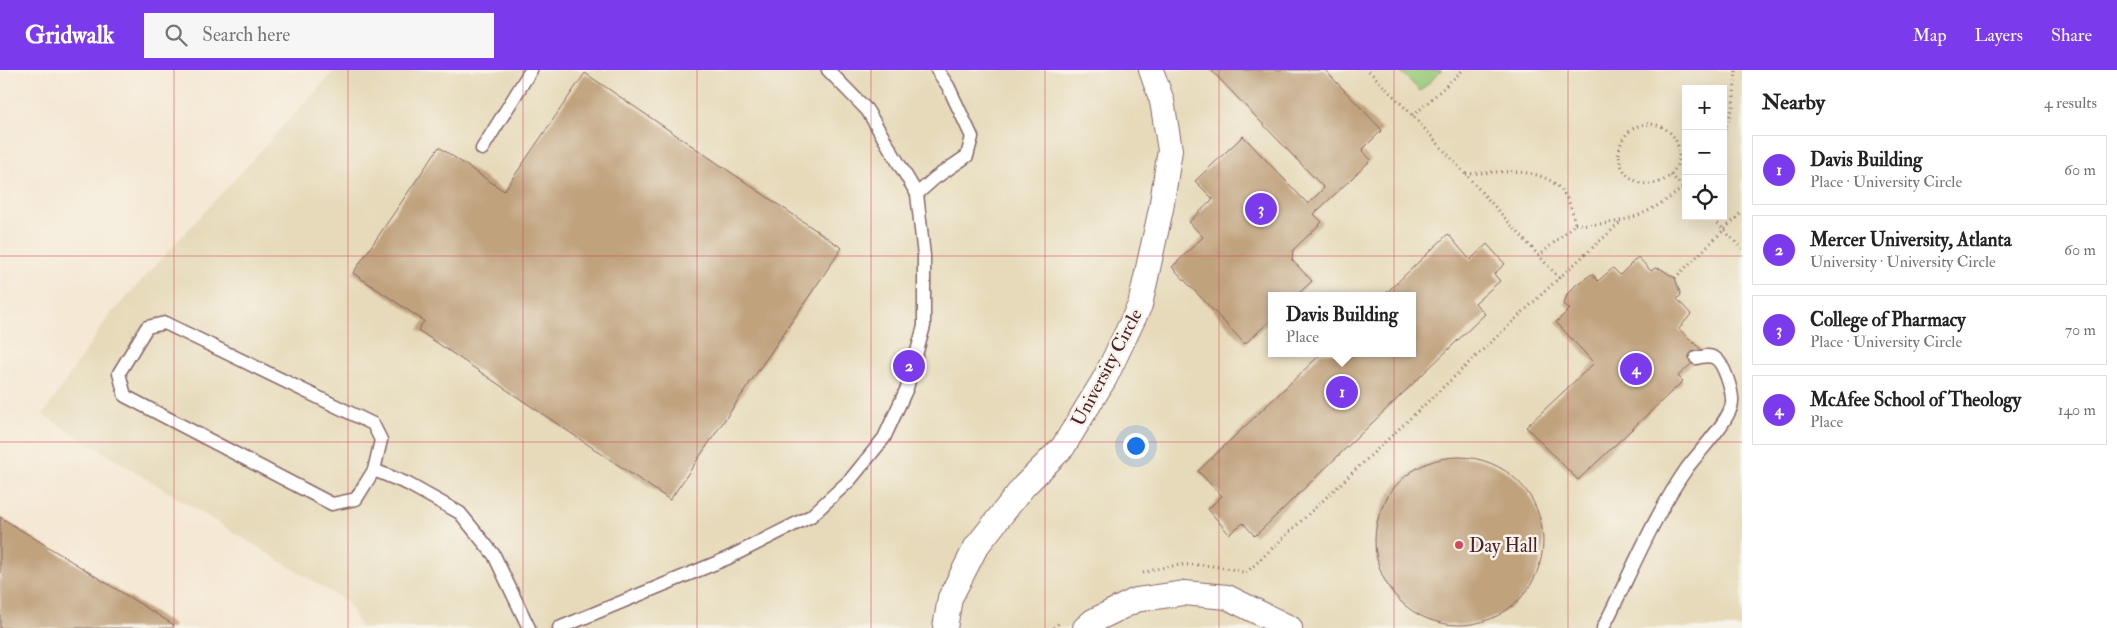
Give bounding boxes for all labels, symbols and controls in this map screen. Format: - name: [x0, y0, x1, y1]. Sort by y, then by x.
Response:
- search box: [144, 13, 494, 58]
- text: Gridwalk: [25, 20, 114, 51]
- icon: search: [162, 21, 190, 49]
- text: Search here: [202, 23, 290, 47]
- text: Map: [1913, 24, 1947, 47]
- text: Layers: [1975, 24, 2023, 47]
- text: Share: [2051, 24, 2092, 47]
- map controls: [1682, 85, 1727, 220]
- button: +: [1682, 85, 1727, 130]
- text: Nearby: [1762, 89, 1825, 116]
- text: 4 results: [2044, 93, 2097, 113]
- button: −: [1682, 130, 1727, 175]
- text: Davis Building: [1810, 148, 1922, 172]
- text: 1: [1776, 160, 1782, 180]
- text: 60 m: [2064, 160, 2096, 180]
- text: Place · University Circle: [1810, 172, 1962, 192]
- button: locate: [1682, 175, 1727, 220]
- pin: 3: [1245, 190, 1277, 228]
- text: Mercer University, Atlanta: [1810, 228, 2012, 252]
- text: 2: [1775, 240, 1783, 260]
- text: 60 m: [2064, 240, 2096, 260]
- text: University · University Circle: [1810, 252, 1996, 272]
- popup: [1268, 292, 1416, 357]
- text: Davis Building: [1286, 303, 1398, 327]
- street label: University Circle: [1066, 305, 1148, 430]
- text: College of Pharmacy: [1810, 308, 1966, 332]
- text: 3: [1776, 320, 1782, 340]
- text: 70 m: [2065, 320, 2096, 340]
- text: Place: [1286, 327, 1319, 347]
- text: Place · University Circle: [1810, 332, 1962, 352]
- pin: 2: [893, 347, 925, 385]
- pin: 4: [1620, 350, 1652, 388]
- pin: 1: [1326, 373, 1358, 411]
- text: McAfee School of Theology: [1810, 388, 2021, 412]
- text: 4: [1775, 400, 1783, 420]
- text: 140 m: [2058, 400, 2096, 420]
- text: Place: [1810, 412, 1843, 432]
- your location: [1123, 433, 1149, 459]
- place label: Day Hall: [1469, 534, 1538, 558]
- marker: Day Hall: [1453, 539, 1465, 551]

